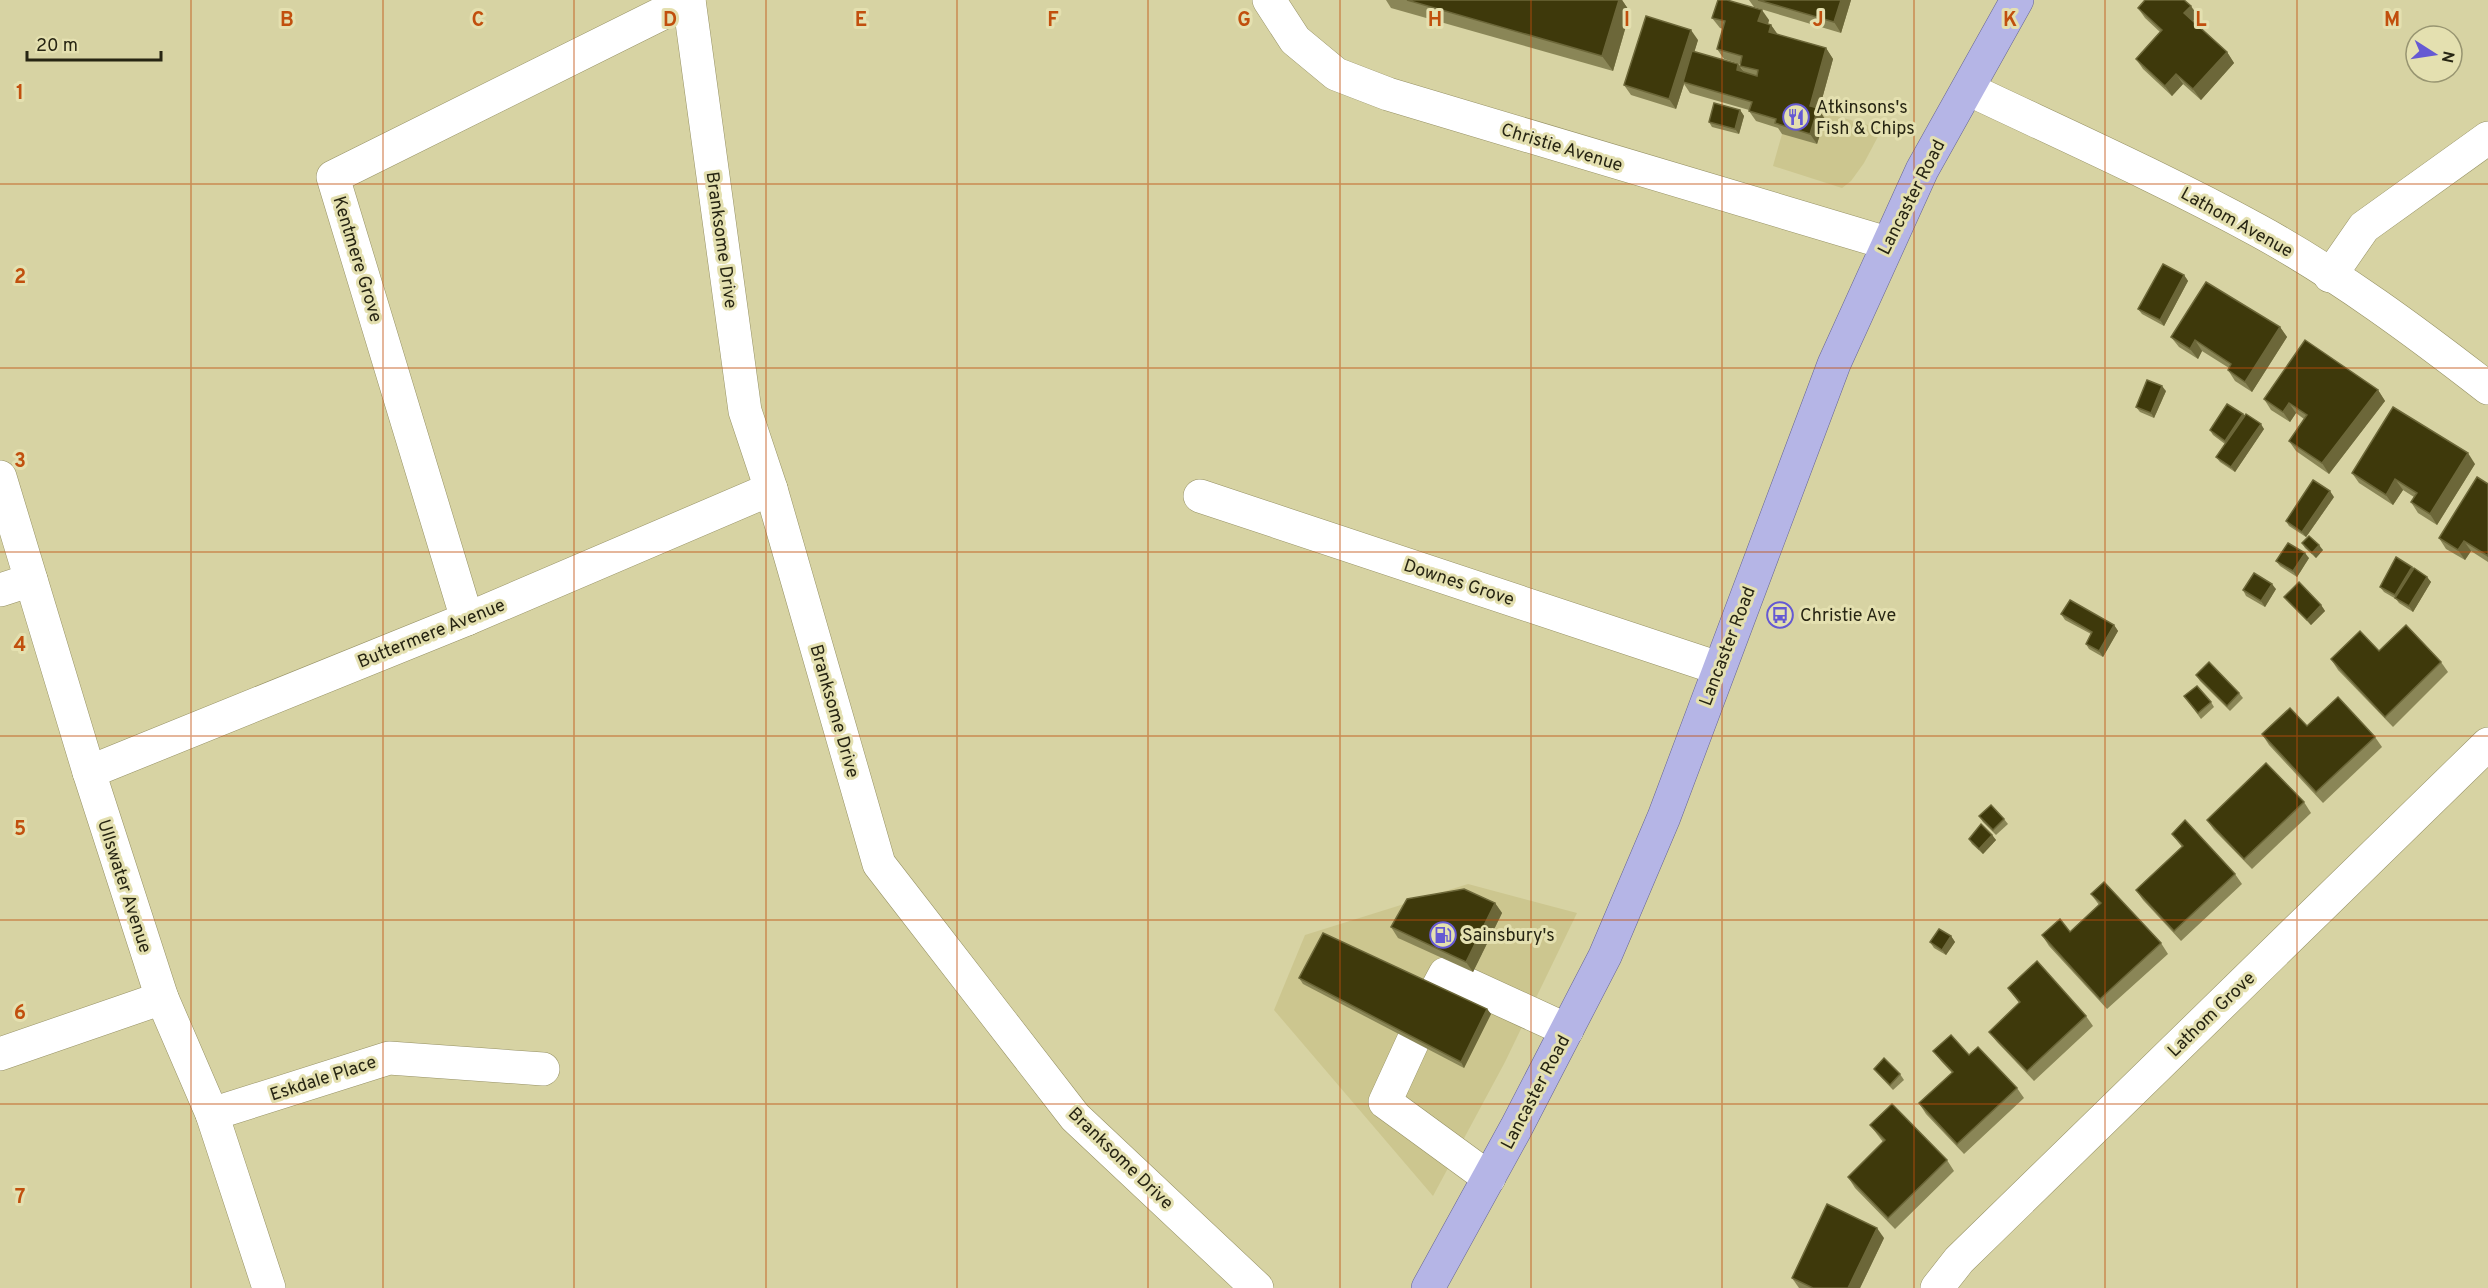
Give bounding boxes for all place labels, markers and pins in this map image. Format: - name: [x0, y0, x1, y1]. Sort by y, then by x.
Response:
- place label: Atkinsons's Fish & Chips: [1816, 97, 1915, 141]
- restaurant icon: Atkinsons's Fish & Chips: [1781, 102, 1811, 132]
- bus stop icon: Christie Ave: [1765, 600, 1795, 630]
- place label: Christie Ave: [1800, 605, 1896, 628]
- fuel station icon: Sainsbury's: [1428, 920, 1458, 950]
- place label: Sainsbury's: [1462, 925, 1555, 948]

